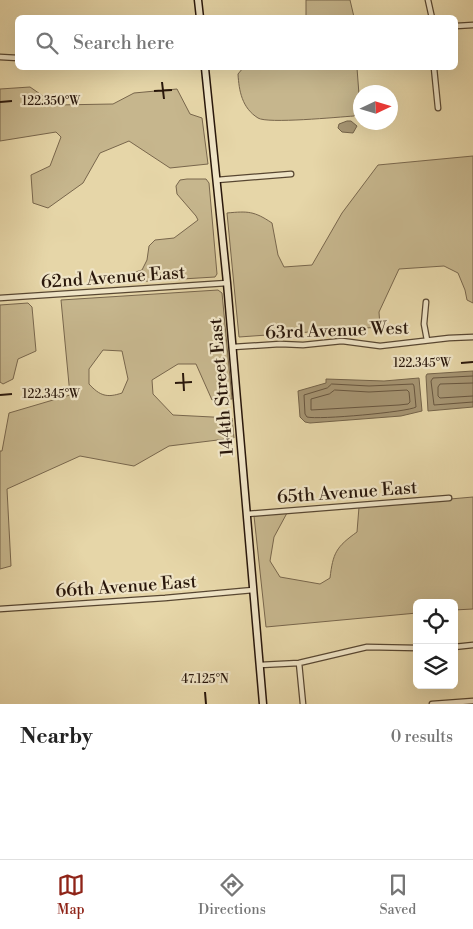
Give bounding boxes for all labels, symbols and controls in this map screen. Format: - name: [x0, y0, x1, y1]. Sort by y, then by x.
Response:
- search box: [15, 15, 458, 70]
- icon: search: [33, 29, 61, 57]
- text: Search here: [73, 31, 174, 55]
- north arrow: [353, 85, 398, 130]
- text: 122.350°W: [22, 94, 81, 109]
- street label: 62nd Avenue East: [40, 261, 187, 294]
- street label: 144th Street East: [204, 316, 239, 457]
- street label: 63rd Avenue West: [265, 316, 410, 345]
- text: 122.345°W: [393, 356, 452, 371]
- text: 122.345°W: [22, 387, 81, 402]
- street label: 65th Avenue East: [276, 476, 419, 509]
- street label: 66th Avenue East: [54, 570, 198, 603]
- map controls: [413, 599, 458, 689]
- button: locate: [413, 599, 458, 644]
- button: layers: [413, 644, 458, 689]
- text: 47.125°N: [181, 672, 229, 687]
- text: Nearby: [20, 724, 93, 750]
- text: 0 results: [391, 727, 453, 747]
- tab: Map: [57, 871, 85, 919]
- tab: Directions: [198, 871, 266, 919]
- tab: Saved: [379, 871, 416, 919]

